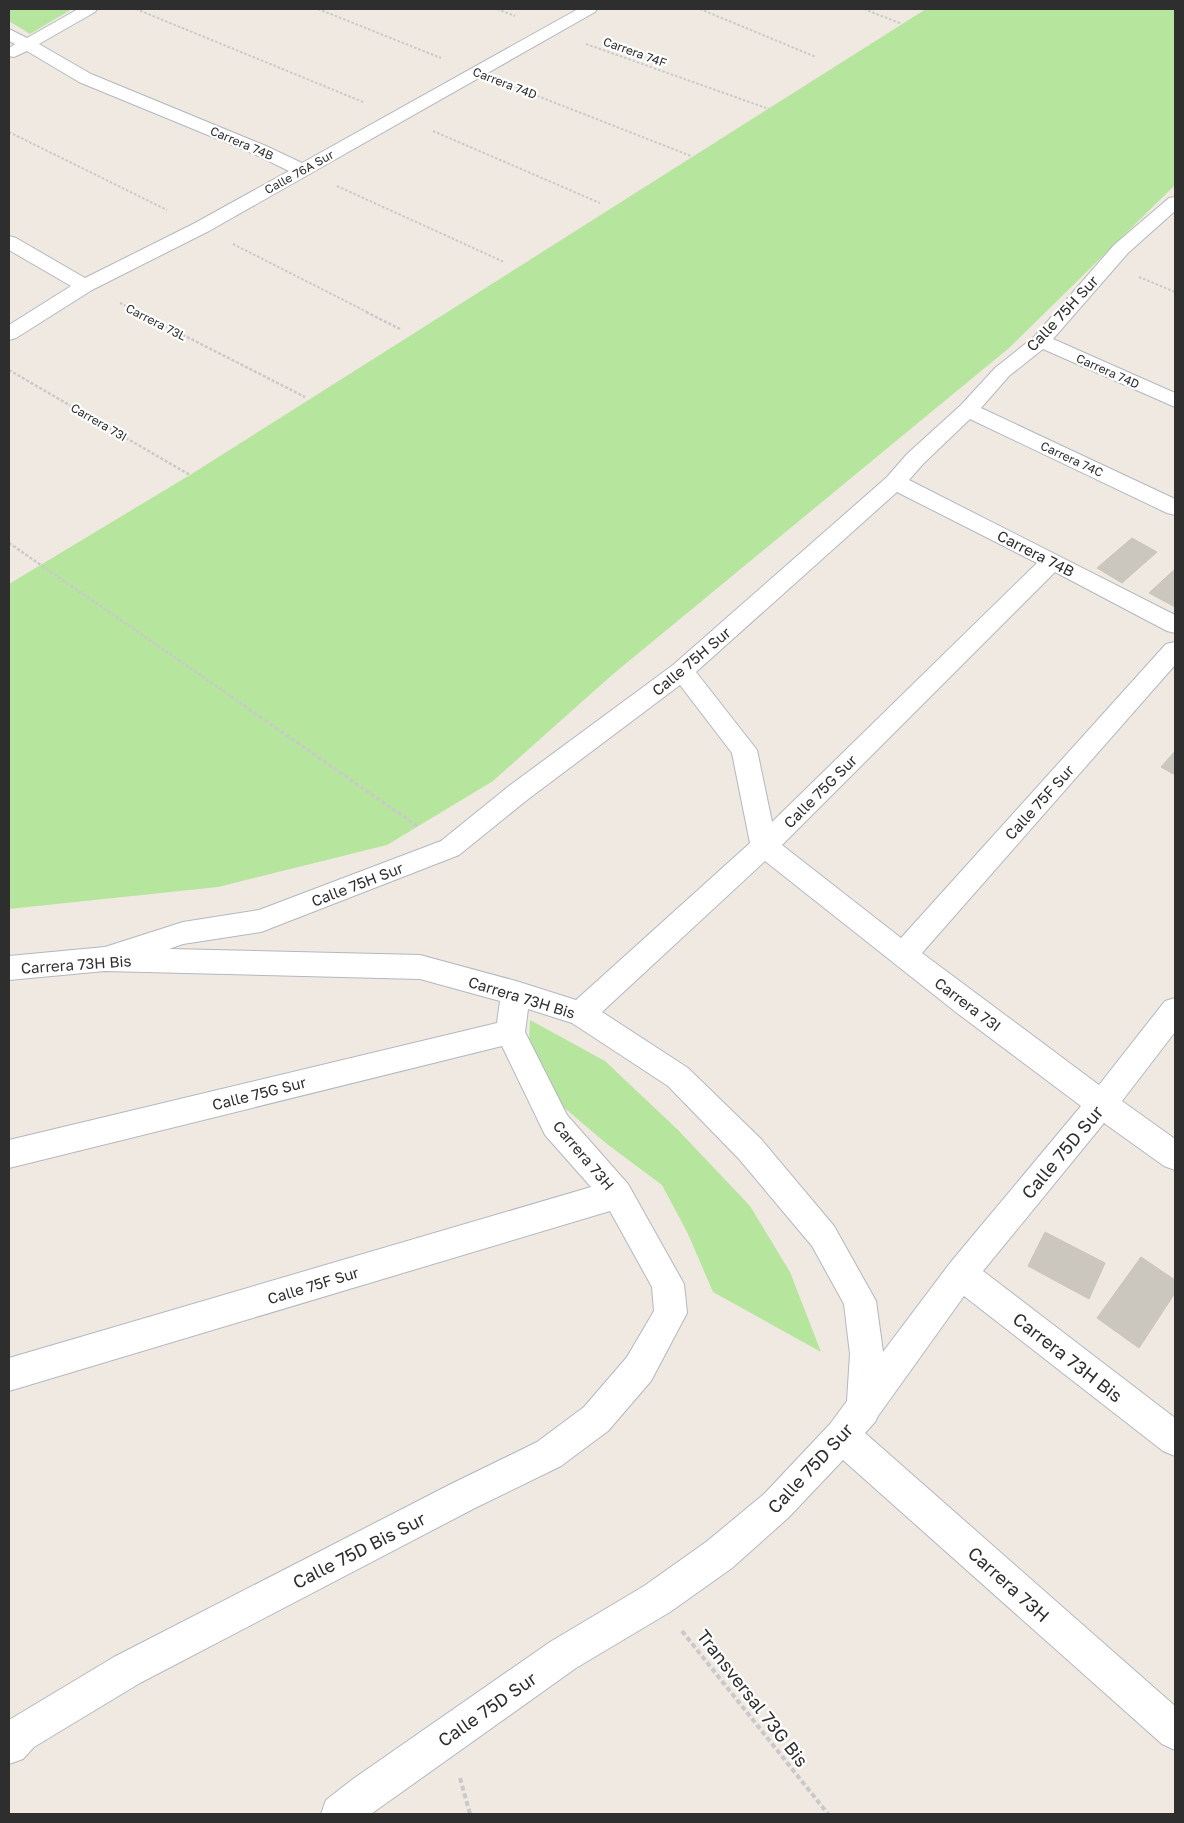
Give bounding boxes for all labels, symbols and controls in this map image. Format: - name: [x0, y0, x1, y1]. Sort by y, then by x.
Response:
- street label: Carrera 74F: [601, 34, 669, 70]
- street label: Carrera 74D: [471, 64, 539, 102]
- street label: Carrera 74B: [208, 123, 276, 163]
- street label: Calle 76A Sur: [262, 147, 336, 197]
- street label: Calle 75H Sur: [1022, 271, 1102, 355]
- street label: Carrera 73L: [123, 300, 189, 344]
- street label: Carrera 74D: [1074, 350, 1142, 392]
- street label: Carrera 73I: [68, 400, 130, 444]
- street label: Carrera 74C: [1038, 438, 1106, 480]
- street label: Carrera 74B: [994, 526, 1078, 580]
- street label: Calle 75H Sur: [648, 623, 734, 699]
- street label: Calle 75G Sur: [780, 751, 860, 831]
- street label: Calle 75F Sur: [1001, 761, 1077, 843]
- street label: Calle 75H Sur: [309, 858, 406, 910]
- street label: Carrera 73H Bis: [20, 951, 132, 977]
- street label: Carrera 73H Bis: [466, 972, 578, 1022]
- street label: Carrera 73I: [931, 973, 1005, 1035]
- street label: Calle 75G Sur: [210, 1073, 308, 1113]
- street label: Calle 75D Sur: [1017, 1101, 1107, 1203]
- street label: Carrera 73H: [550, 1117, 618, 1193]
- street label: Calle 75F Sur: [265, 1263, 361, 1307]
- street label: Carrera 73H Bis: [1009, 1307, 1127, 1407]
- street label: Calle 75D Sur: [763, 1418, 857, 1518]
- street label: Calle 75D Bis Sur: [289, 1507, 429, 1593]
- street label: Carrera 73H: [964, 1542, 1054, 1626]
- street label: Transversal 73G Bis: [693, 1625, 813, 1771]
- street label: Calle 75D Sur: [434, 1667, 540, 1751]

